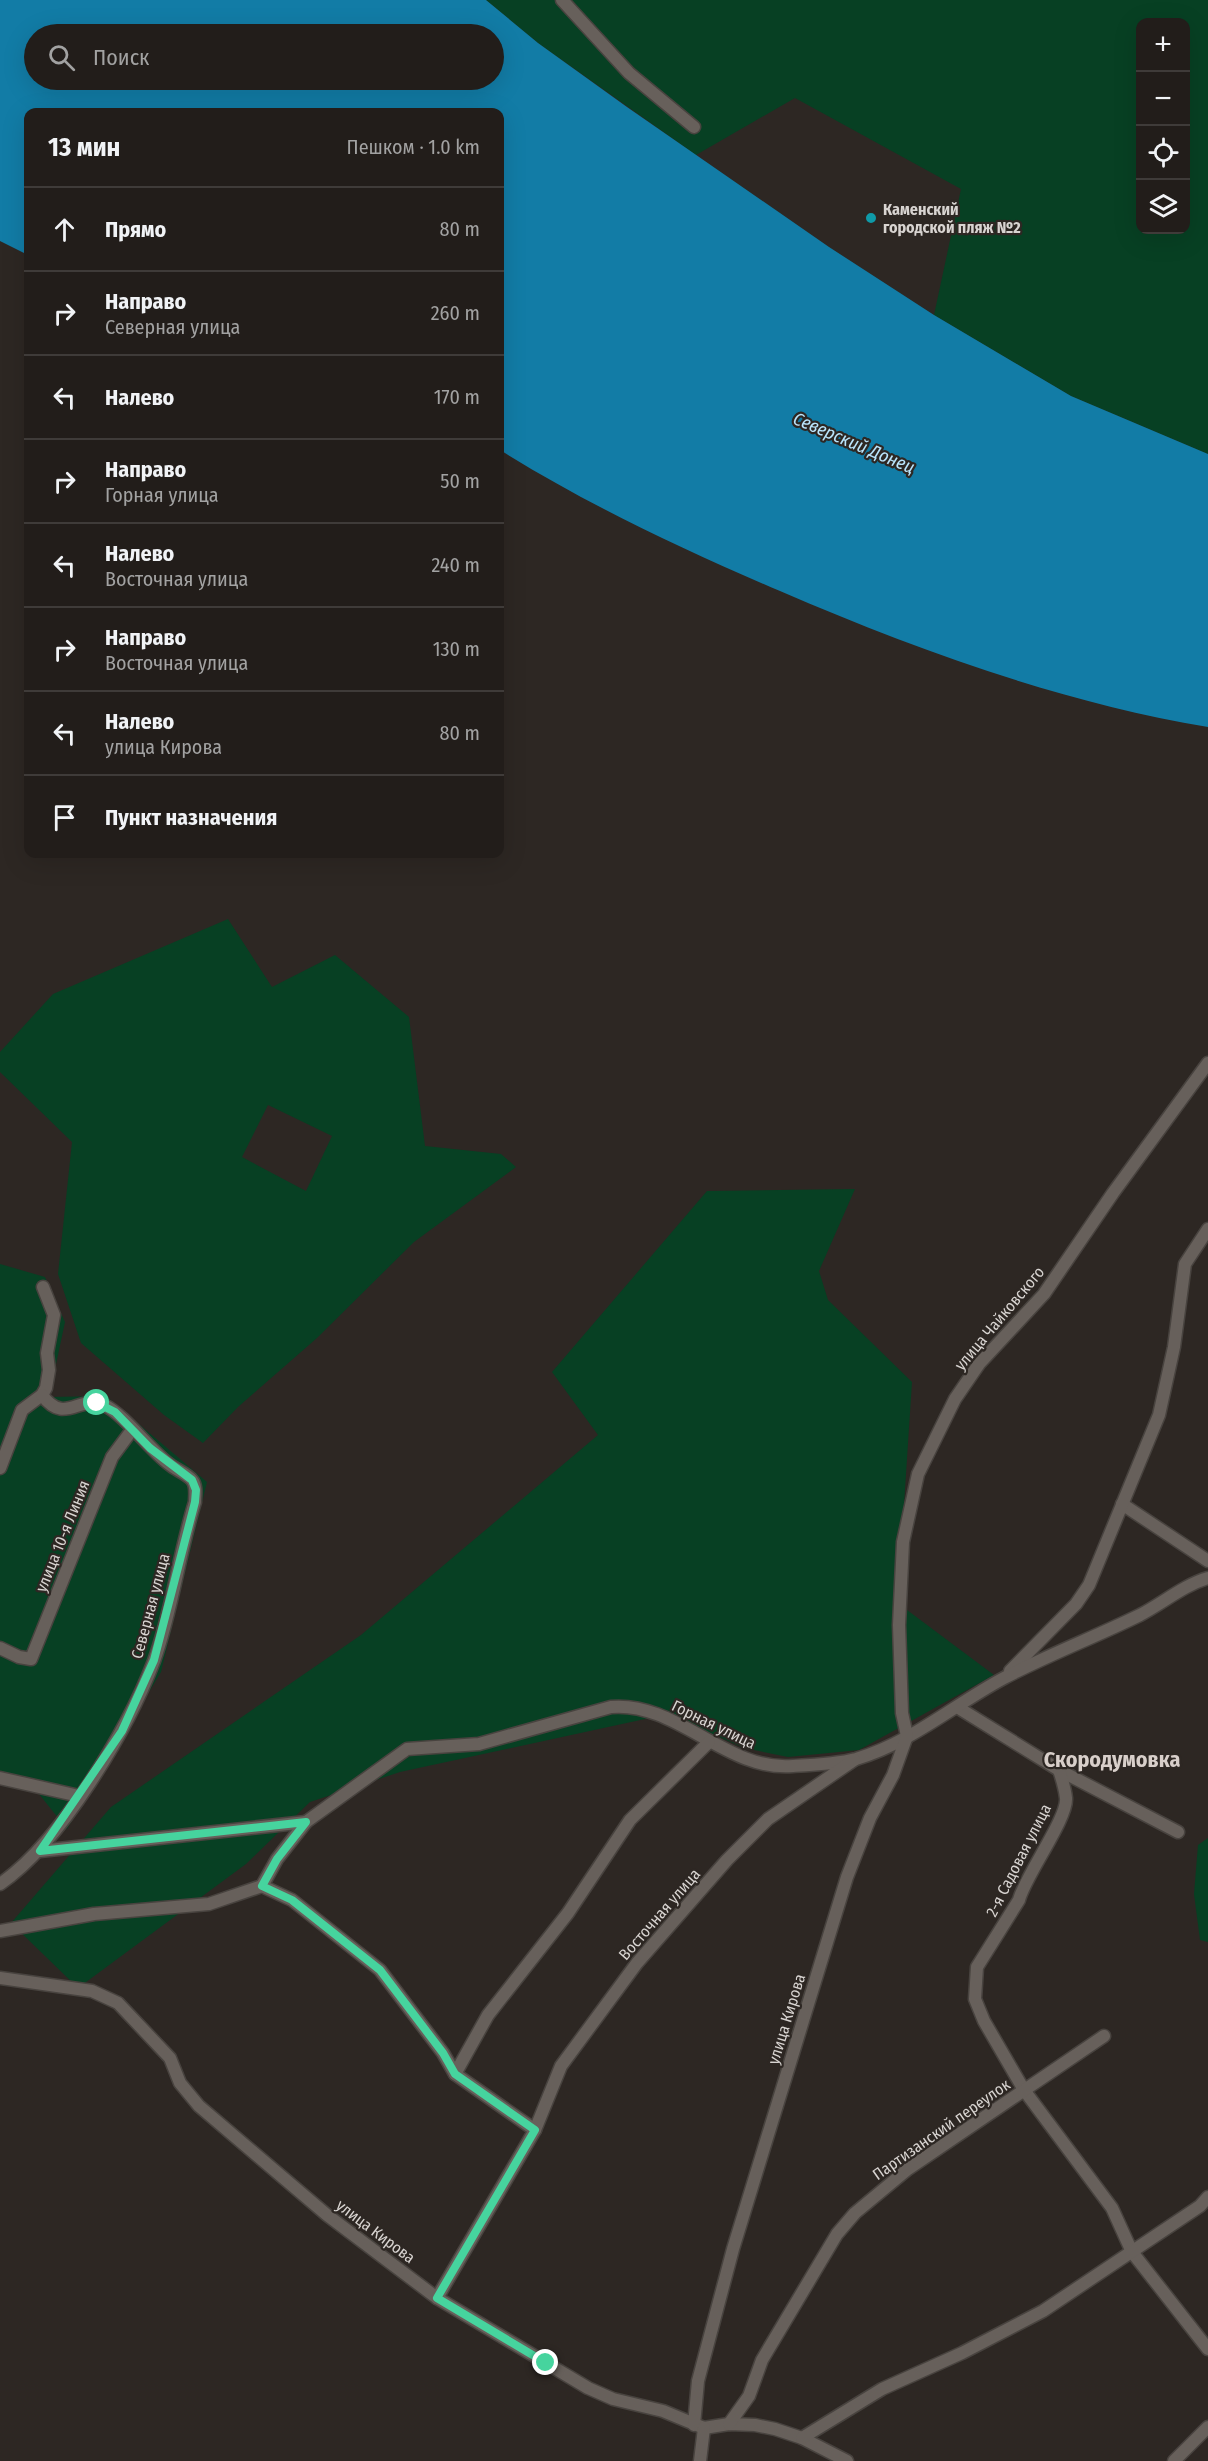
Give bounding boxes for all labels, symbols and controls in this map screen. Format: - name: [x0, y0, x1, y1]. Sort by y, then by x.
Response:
- map controls: [1136, 18, 1190, 234]
- button: +: [1136, 18, 1190, 72]
- search box: [24, 24, 504, 90]
- icon: search: [45, 41, 78, 74]
- text: Поиск: [93, 44, 149, 71]
- button: −: [1136, 72, 1190, 126]
- button: locate: [1136, 126, 1190, 180]
- text: 13 мин: [48, 132, 120, 163]
- text: Пешком · 1.0 km: [347, 135, 480, 159]
- button: layers: [1136, 180, 1190, 234]
- place label: Каменский городской пляж №2: [883, 200, 1021, 237]
- marker: Каменский городской пляж №2: [864, 211, 878, 225]
- icon: ahead: [48, 213, 81, 246]
- text: Прямо: [105, 216, 166, 243]
- text: 80 m: [440, 217, 480, 241]
- text: Направо: [105, 288, 186, 315]
- icon: right: [48, 297, 81, 330]
- text: 260 m: [431, 301, 480, 325]
- text: Северная улица: [105, 315, 240, 339]
- icon: left: [48, 381, 81, 414]
- text: Налево: [105, 384, 174, 411]
- text: 170 m: [434, 385, 480, 409]
- water label: Северский Донец: [790, 407, 918, 479]
- text: Направо: [105, 456, 186, 483]
- icon: right: [48, 465, 81, 498]
- text: 50 m: [440, 469, 480, 493]
- text: Горная улица: [105, 483, 219, 507]
- text: Налево: [105, 540, 174, 567]
- icon: left: [48, 549, 81, 582]
- text: 240 m: [431, 553, 480, 577]
- text: Восточная улица: [105, 567, 248, 591]
- text: Направо: [105, 624, 186, 651]
- icon: right: [48, 633, 81, 666]
- text: 130 m: [433, 637, 480, 661]
- text: Восточная улица: [105, 651, 248, 675]
- text: Налево: [105, 708, 174, 735]
- icon: left: [48, 717, 81, 750]
- text: 80 m: [440, 721, 480, 745]
- text: улица Кирова: [105, 735, 222, 759]
- icon: arrive: [48, 801, 81, 834]
- text: Пункт назначения: [105, 804, 277, 831]
- street label: улица Чайковского: [950, 1263, 1048, 1374]
- route start: [83, 1389, 109, 1415]
- street label: улица 10-я Линия: [31, 1478, 94, 1595]
- street label: Северная улица: [127, 1551, 174, 1661]
- street label: Горная улица: [669, 1696, 759, 1753]
- district label: Скородумовка: [1044, 1746, 1180, 1773]
- street label: 2-я Садовая улица: [982, 1800, 1055, 1920]
- street label: Восточная улица: [615, 1865, 704, 1964]
- street label: улица Кирова: [764, 1971, 809, 2067]
- street label: Партизанский переулок: [869, 2075, 1014, 2184]
- street label: улица Кирова: [333, 2196, 419, 2267]
- route end: [532, 2349, 558, 2375]

